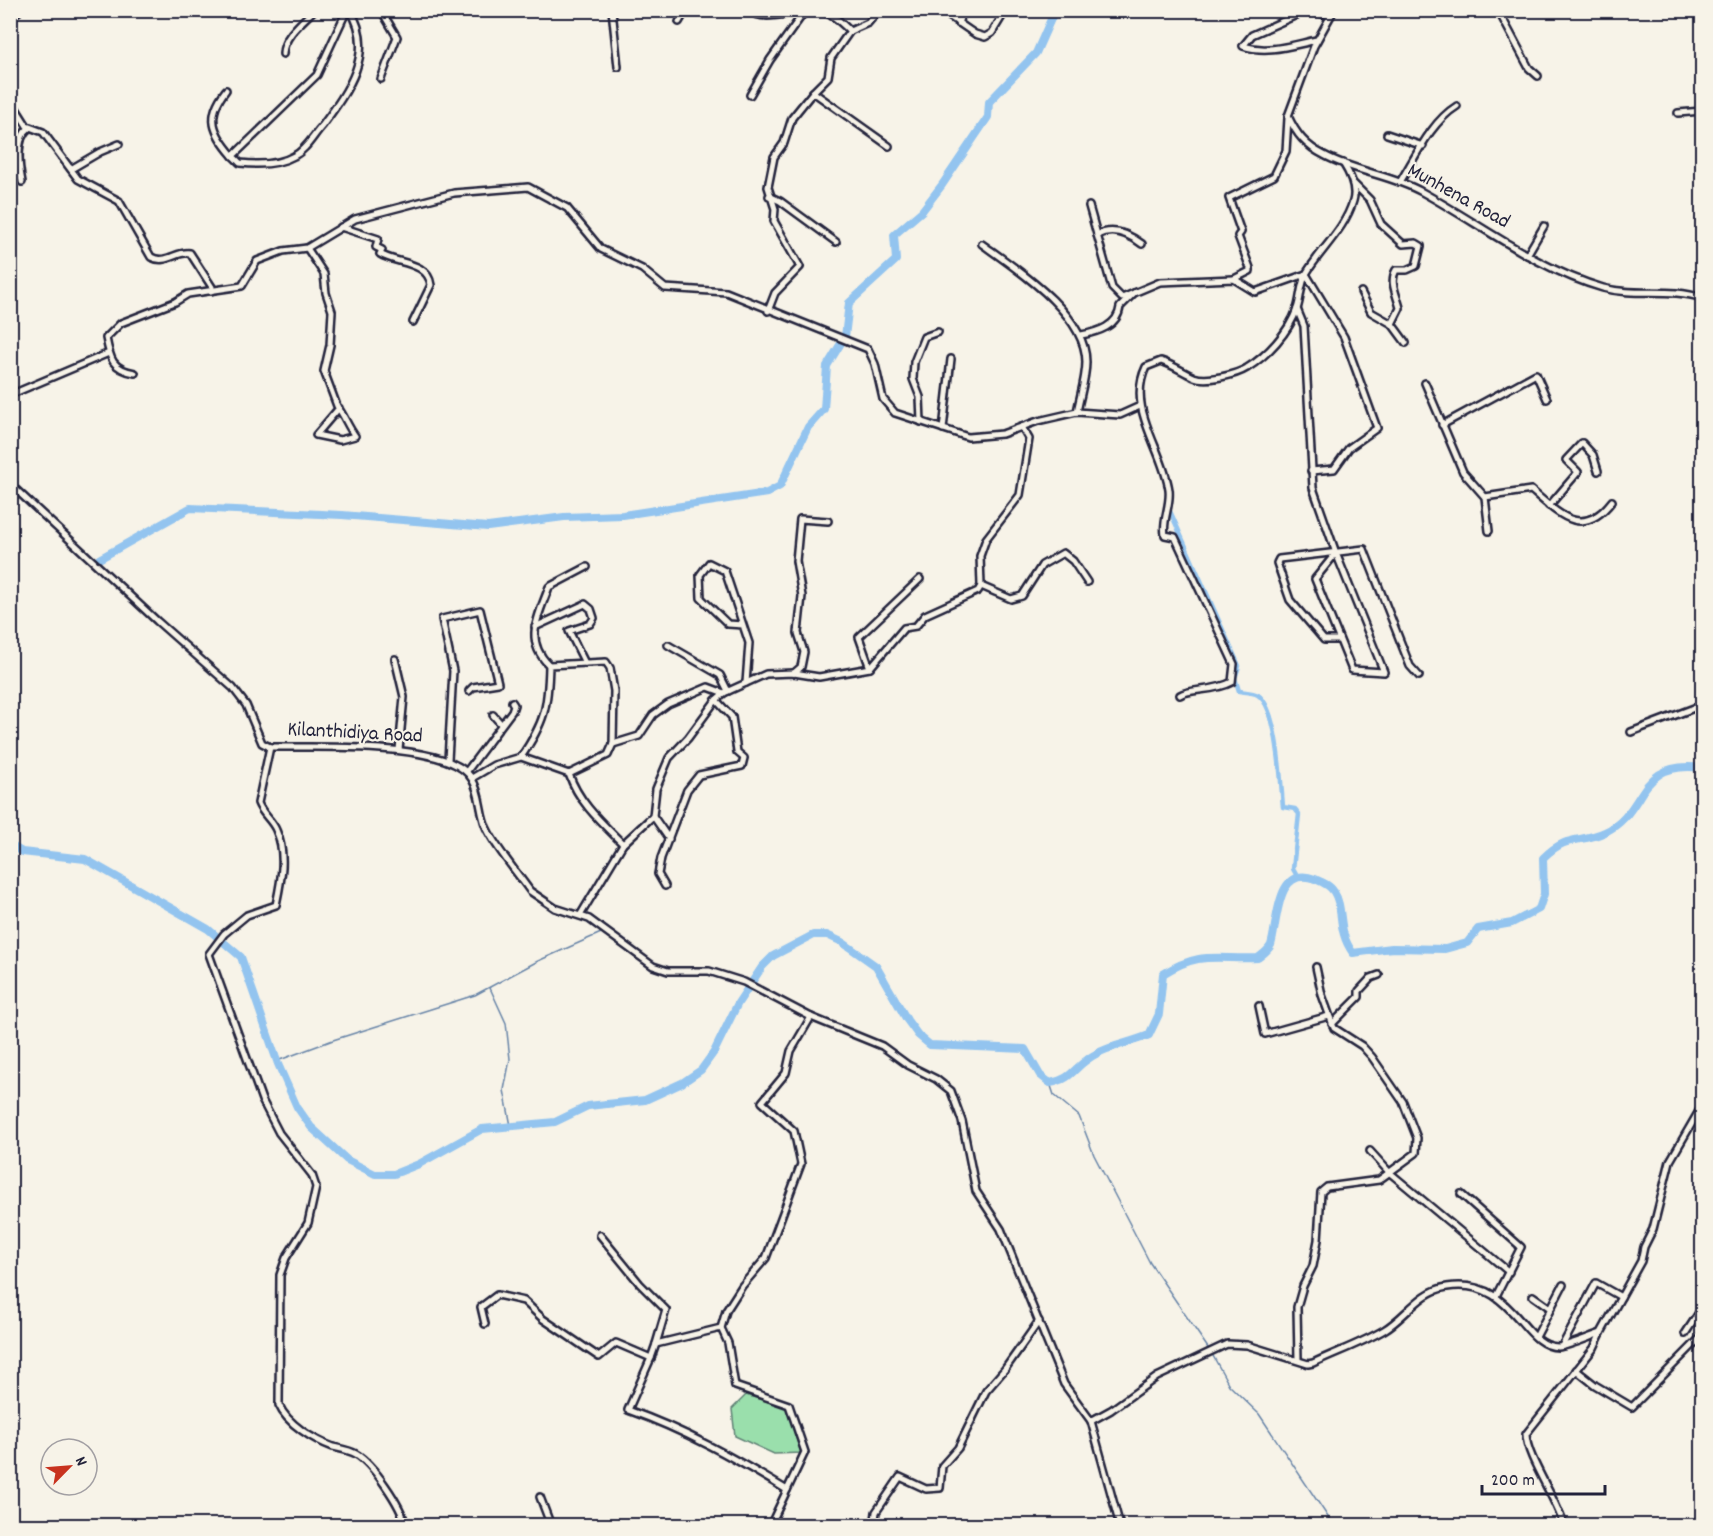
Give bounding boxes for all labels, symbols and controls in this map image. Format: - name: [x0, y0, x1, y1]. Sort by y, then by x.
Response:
- street label: Munhena Road: [1401, 156, 1515, 238]
- street label: Kilanthidiya Road: [287, 715, 423, 753]
- north arrow: [39, 1437, 99, 1497]
- text: N: [68, 1453, 92, 1470]
- scale bar: [1482, 1458, 1605, 1496]
- text: 200 m: [1491, 1469, 1535, 1494]

